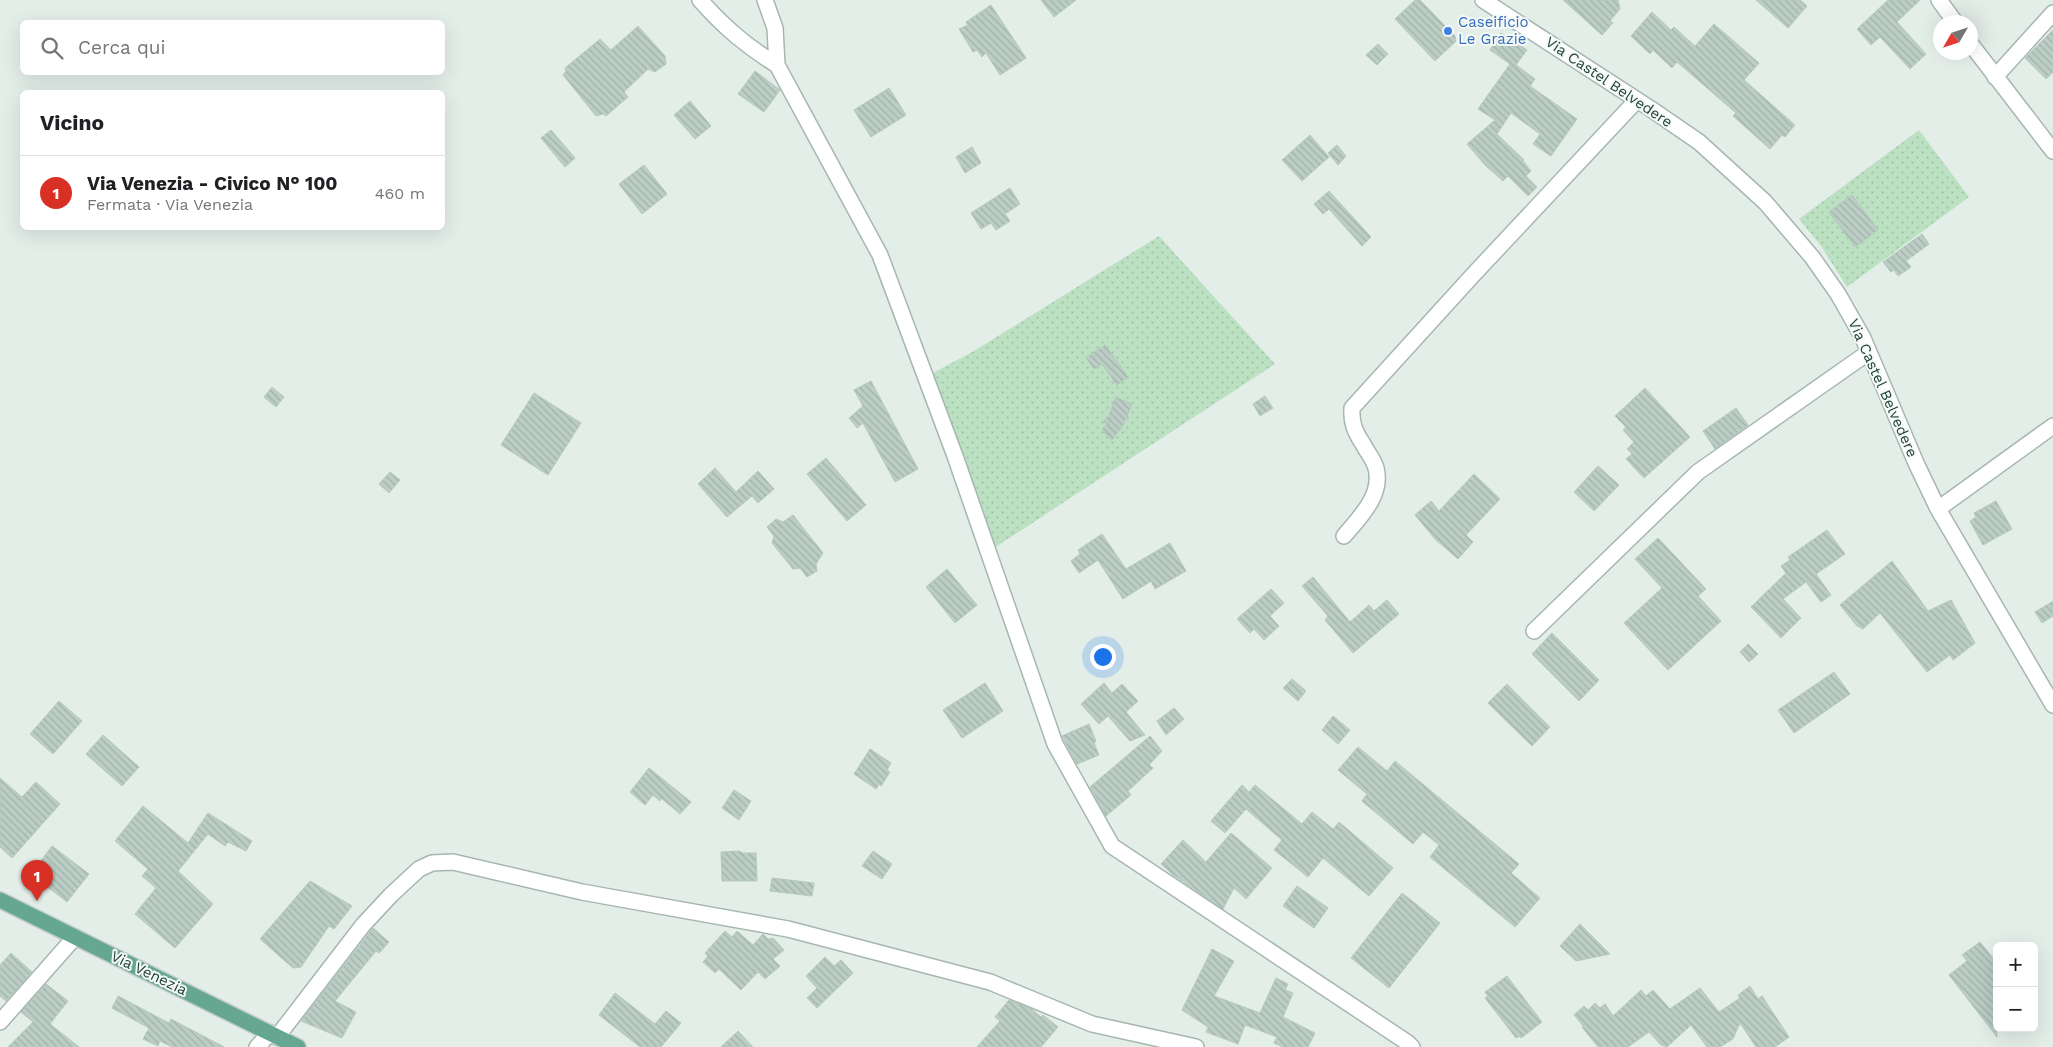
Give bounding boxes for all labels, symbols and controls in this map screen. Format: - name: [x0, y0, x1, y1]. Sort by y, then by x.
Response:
- place label: Caseificio Le Grazie: [1458, 13, 1529, 48]
- north arrow: [1933, 15, 1978, 60]
- search box: [20, 20, 445, 75]
- marker: Caseificio Le Grazie: [1442, 25, 1454, 37]
- street label: Via Castel Belvedere: [1542, 33, 1676, 131]
- icon: search: [38, 34, 66, 62]
- text: Cerca qui: [78, 36, 166, 59]
- text: Vicino: [40, 110, 104, 135]
- text: Via Venezia - Civico N° 100: [87, 172, 338, 195]
- text: 1: [53, 184, 59, 203]
- text: 460 m: [375, 184, 425, 203]
- text: Fermata · Via Venezia: [87, 195, 253, 214]
- street label: Via Castel Belvedere: [1844, 316, 1922, 460]
- your location: [1090, 644, 1116, 670]
- pin: 1: [21, 860, 53, 901]
- map controls: [1993, 942, 2038, 1032]
- button: +: [1993, 942, 2038, 987]
- street label: Via Venezia: [108, 947, 191, 999]
- button: −: [1993, 987, 2038, 1032]

